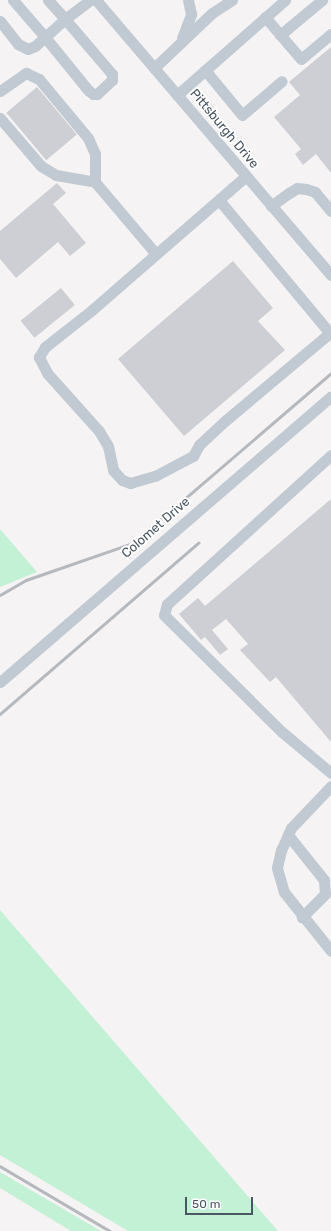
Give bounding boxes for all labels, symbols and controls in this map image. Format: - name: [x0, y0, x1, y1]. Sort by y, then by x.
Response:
- street label: Pittsburgh Drive: [186, 86, 262, 172]
- street label: Colomet Drive: [119, 494, 193, 562]
- scale bar: [187, 1189, 255, 1215]
- text: 50 m: [192, 1197, 220, 1211]

